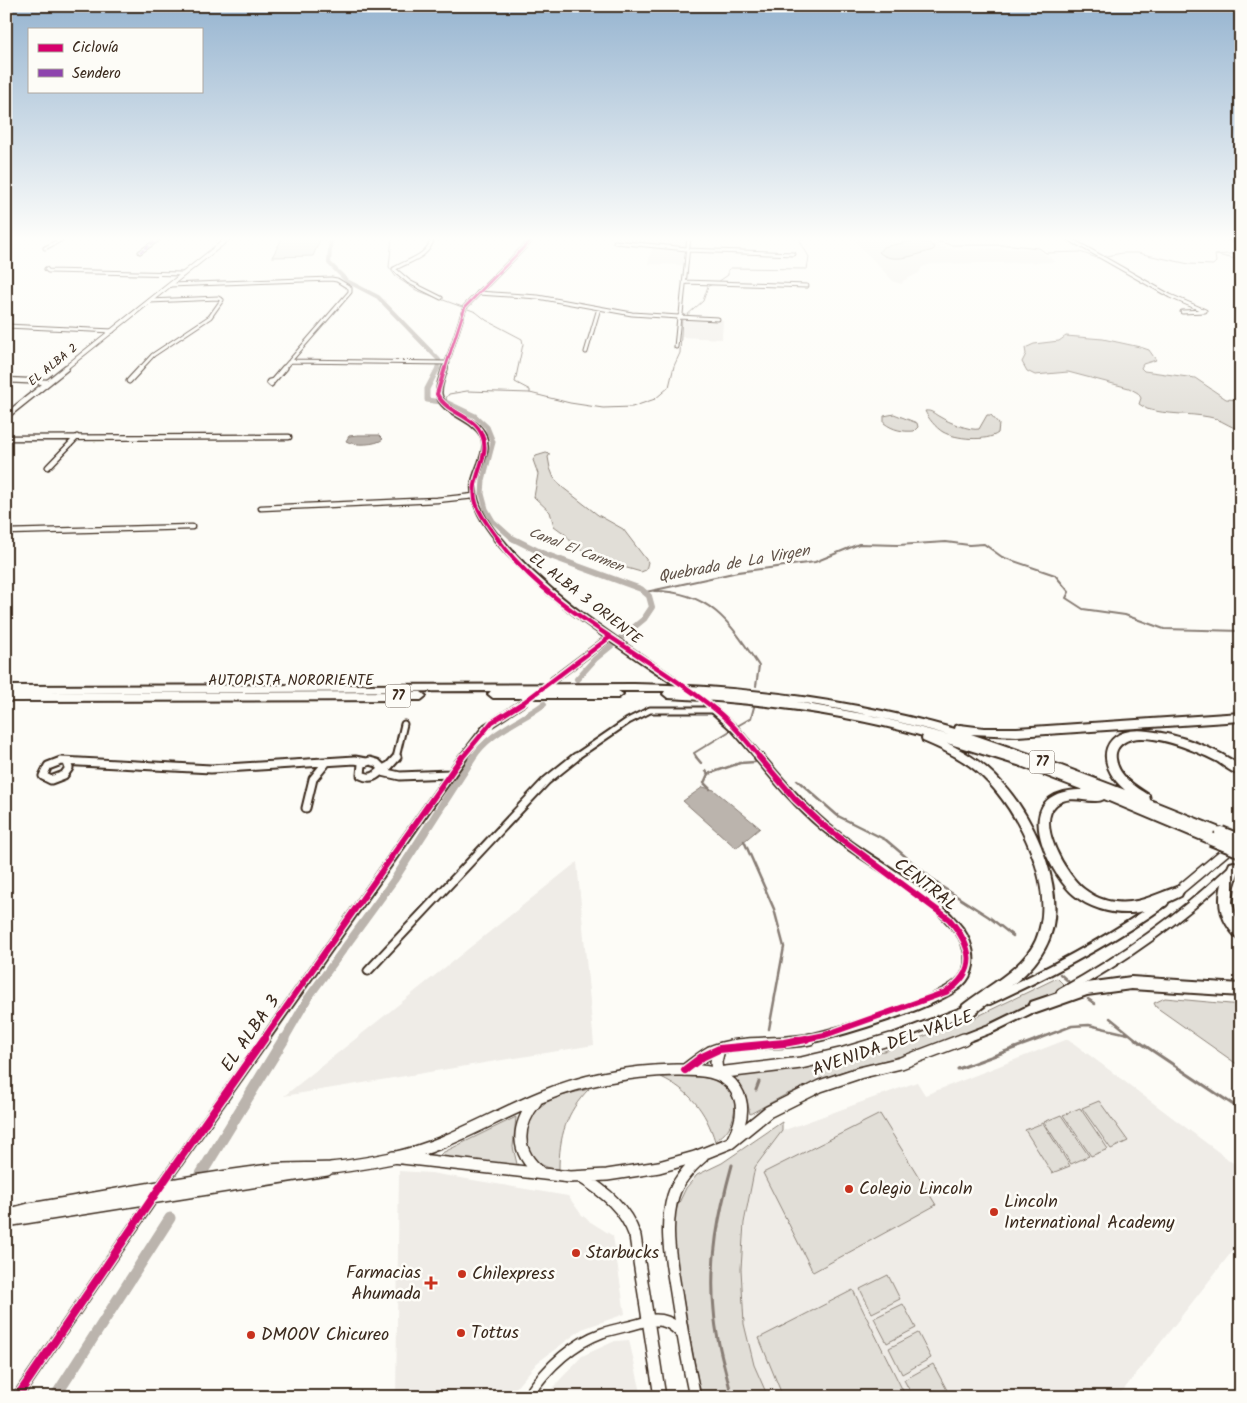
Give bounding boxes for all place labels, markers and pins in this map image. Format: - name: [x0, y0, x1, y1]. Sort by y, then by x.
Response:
- place label: Colegio Lincoln: [859, 1175, 973, 1204]
- marker: Colegio Lincoln: [843, 1183, 855, 1195]
- place label: Lincoln International Academy: [1004, 1188, 1175, 1238]
- marker: Lincoln International Academy: [988, 1206, 1000, 1218]
- place label: Starbucks: [586, 1239, 659, 1268]
- marker: Starbucks: [570, 1247, 582, 1259]
- place label: Farmacias Ahumada: [346, 1259, 421, 1309]
- place label: Chilexpress: [472, 1260, 555, 1289]
- marker: Chilexpress: [456, 1268, 468, 1280]
- marker: Farmacias Ahumada: [425, 1277, 437, 1289]
- place label: Tottus: [471, 1319, 519, 1348]
- place label: DMOOV Chicureo: [261, 1321, 389, 1350]
- marker: Tottus: [455, 1327, 467, 1339]
- marker: DMOOV Chicureo: [245, 1329, 257, 1341]

